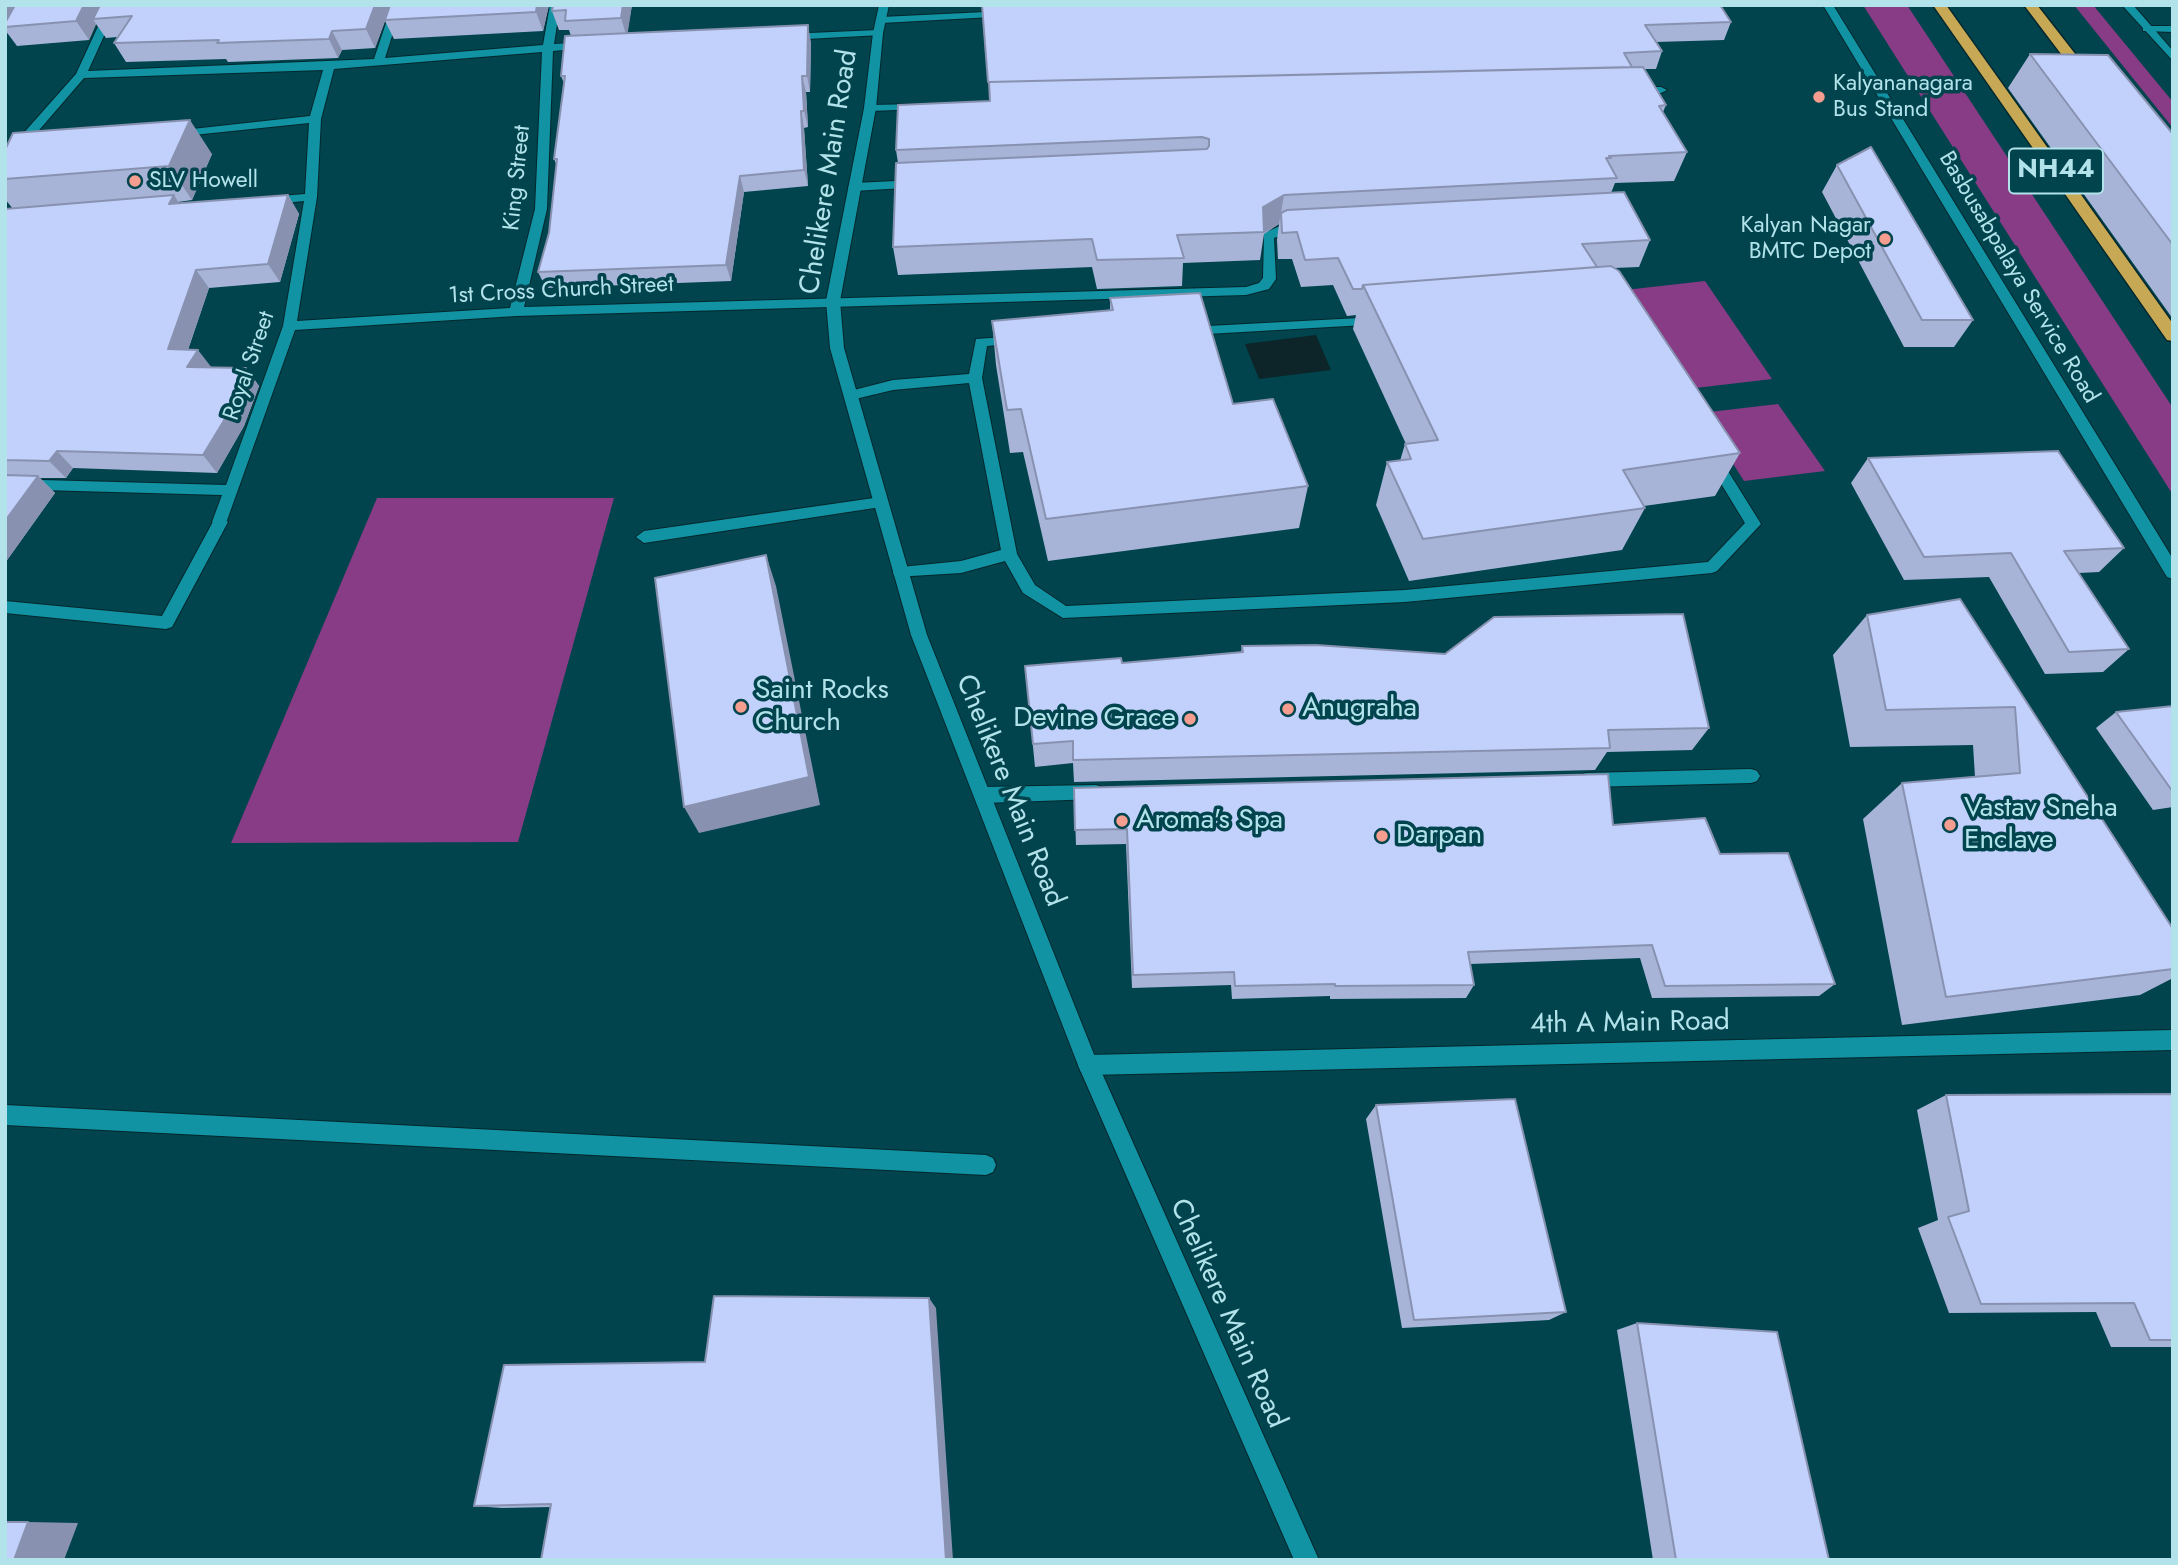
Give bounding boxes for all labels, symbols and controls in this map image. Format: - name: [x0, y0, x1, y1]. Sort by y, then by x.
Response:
- street label: Chelikere Main Road: [794, 47, 866, 297]
- place label: Kalyananagara Bus Stand: [1833, 70, 1973, 124]
- marker: Kalyananagara Bus Stand: [1811, 89, 1827, 105]
- street label: King Street: [499, 124, 537, 232]
- street label: Basbusabpalaya Service Road: [1932, 147, 2104, 409]
- road number: NH44: [2009, 148, 2103, 194]
- place label: SLV Howell: [149, 167, 258, 195]
- marker: SLV Howell: [127, 173, 143, 189]
- place label: Kalyan Nagar BMTC Depot: [1741, 212, 1871, 266]
- marker: Kalyan Nagar BMTC Depot: [1877, 231, 1893, 247]
- street label: 1st Cross Church Street: [448, 271, 674, 311]
- street label: Royal Street: [219, 308, 281, 424]
- street label: Chelikere Main Road: [947, 670, 1071, 912]
- place label: Saint Rocks Church: [755, 674, 889, 740]
- place label: Anugraha: [1302, 692, 1417, 726]
- marker: Saint Rocks Church: [733, 699, 749, 715]
- marker: Anugraha: [1280, 701, 1296, 717]
- place label: Devine Grace: [1013, 702, 1176, 736]
- marker: Devine Grace: [1182, 711, 1198, 727]
- place label: Vastav Sneha Enclave: [1964, 792, 2118, 858]
- place label: Aroma's Spa: [1136, 804, 1283, 838]
- marker: Aroma's Spa: [1114, 813, 1130, 829]
- marker: Vastav Sneha Enclave: [1942, 817, 1958, 833]
- place label: Darpan: [1396, 819, 1482, 853]
- marker: Darpan: [1374, 828, 1390, 844]
- street label: 4th A Main Road: [1530, 1005, 1730, 1043]
- street label: Chelikere Main Road: [1161, 1194, 1293, 1434]

